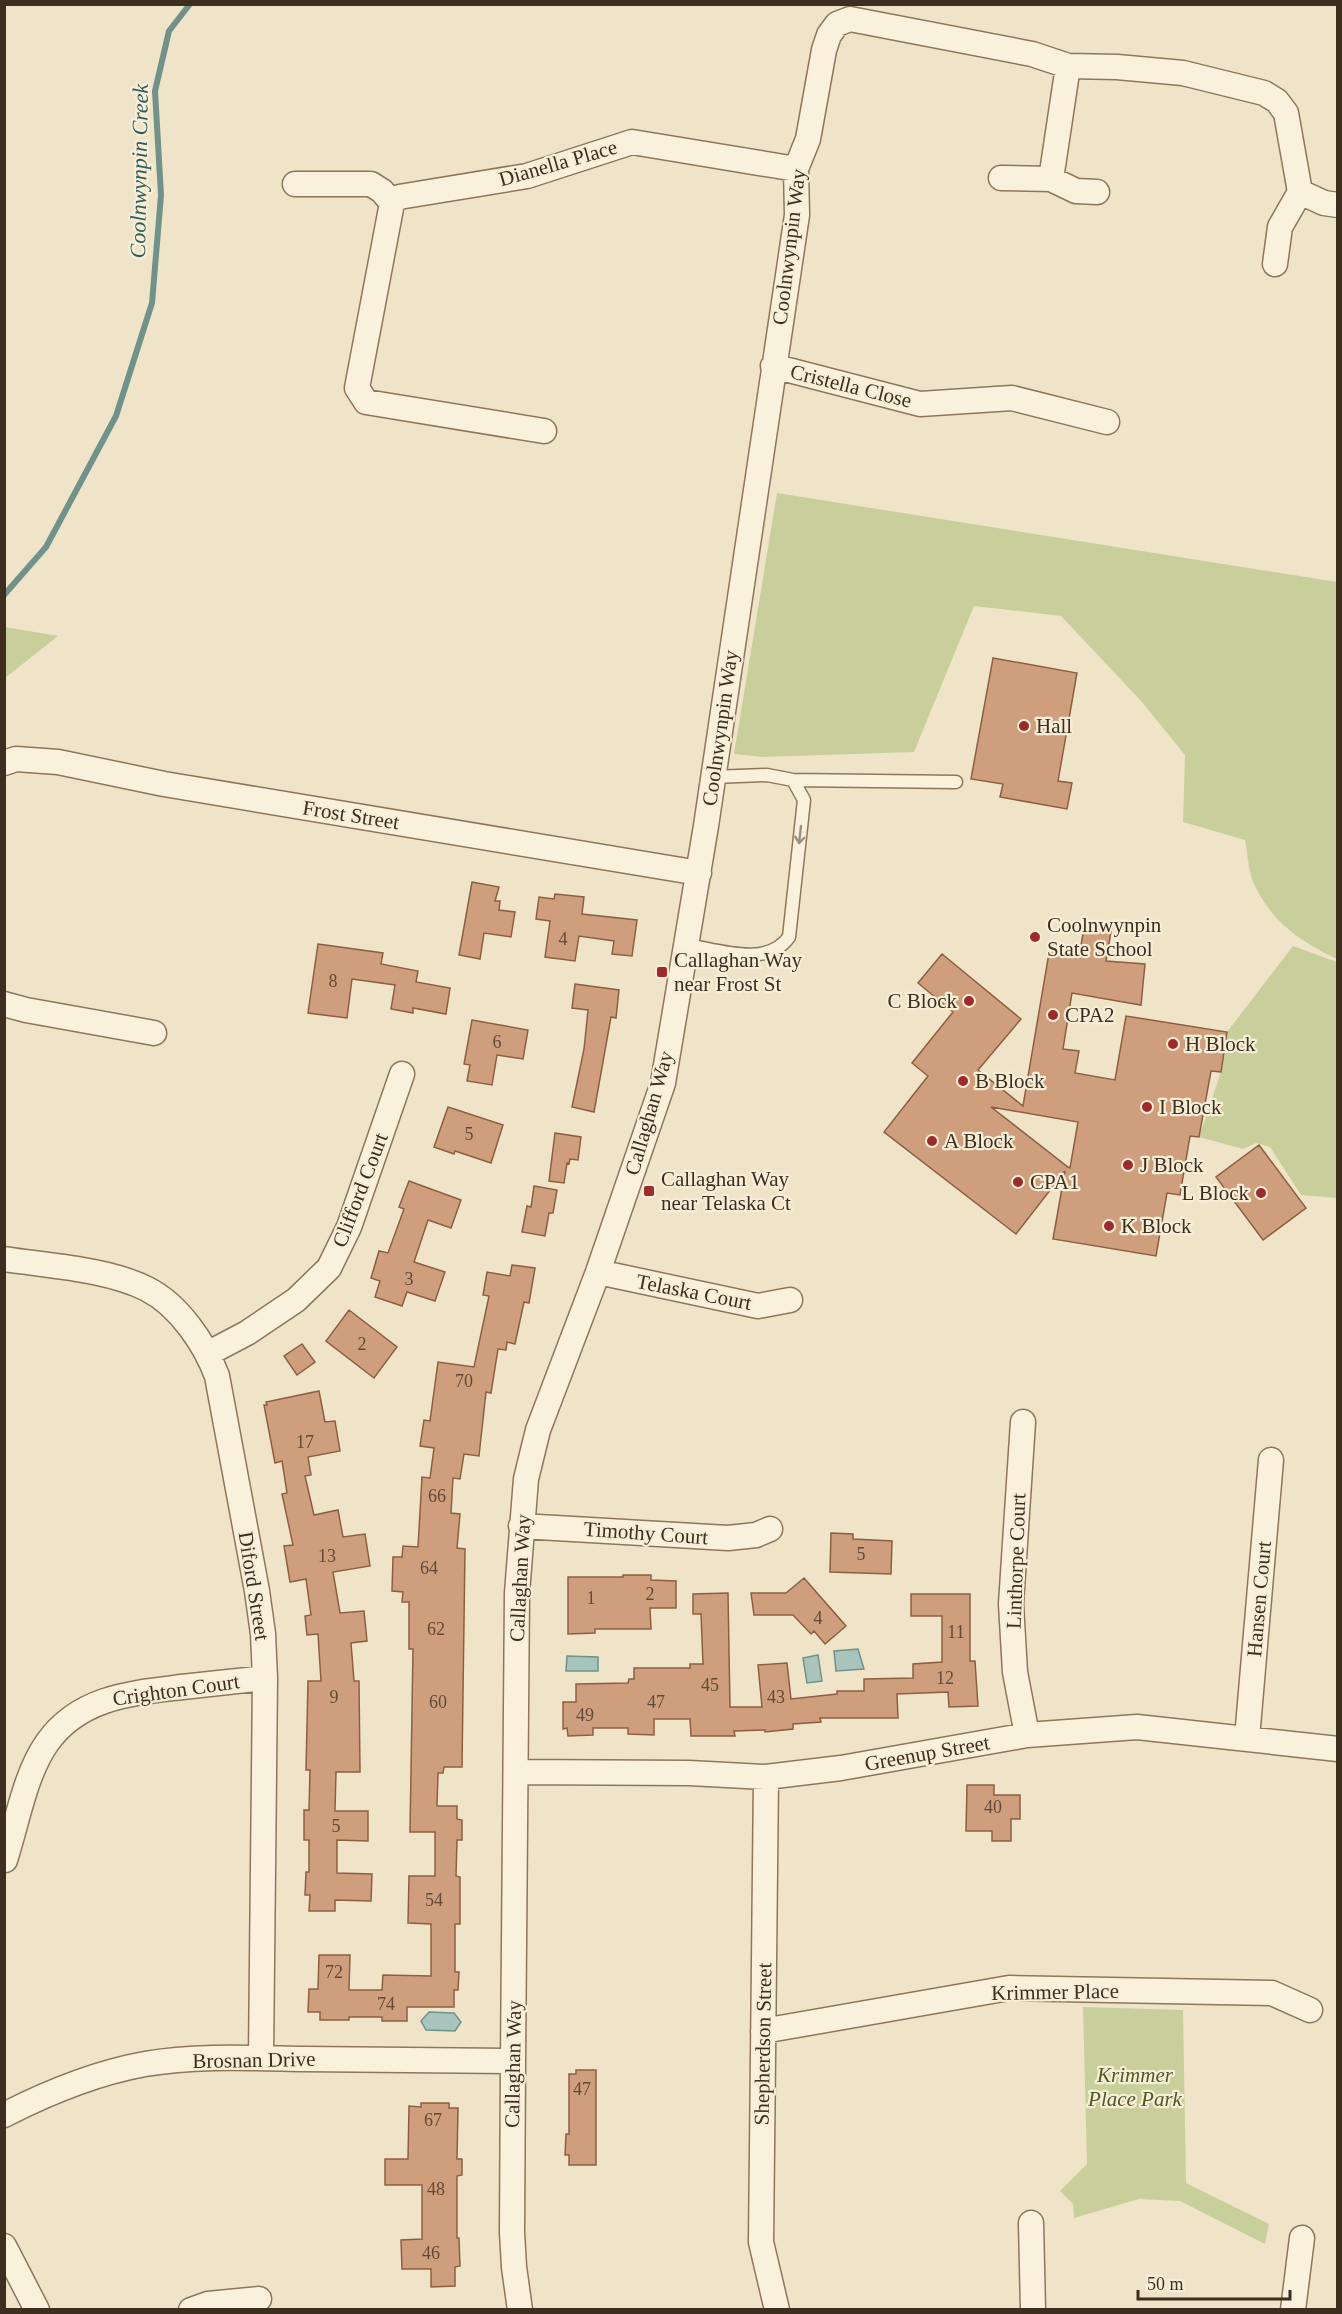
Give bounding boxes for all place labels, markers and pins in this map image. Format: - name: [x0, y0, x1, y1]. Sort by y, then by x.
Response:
- place label: Hall: [1036, 714, 1072, 738]
- marker: Hall: [1017, 719, 1031, 733]
- place label: Coolnwynpin State School: [1047, 913, 1162, 961]
- marker: Coolnwynpin State School: [1028, 930, 1042, 944]
- place label: Callaghan Way near Frost St: [674, 948, 802, 996]
- marker: Callaghan Way near Frost St: [655, 965, 669, 979]
- place label: C Block: [888, 989, 957, 1013]
- marker: C Block: [962, 994, 976, 1008]
- place label: CPA2: [1065, 1003, 1114, 1027]
- marker: CPA2: [1046, 1008, 1060, 1022]
- place label: H Block: [1185, 1032, 1256, 1056]
- marker: H Block: [1166, 1037, 1180, 1051]
- place label: B Block: [975, 1069, 1045, 1093]
- marker: B Block: [956, 1074, 970, 1088]
- place label: I Block: [1159, 1095, 1222, 1119]
- marker: I Block: [1140, 1100, 1154, 1114]
- place label: A Block: [944, 1129, 1014, 1153]
- marker: A Block: [925, 1134, 939, 1148]
- place label: J Block: [1140, 1153, 1204, 1177]
- marker: J Block: [1121, 1158, 1135, 1172]
- place label: Callaghan Way near Telaska Ct: [661, 1167, 791, 1215]
- place label: CPA1: [1030, 1170, 1079, 1194]
- marker: CPA1: [1011, 1175, 1025, 1189]
- place label: L Block: [1182, 1181, 1249, 1205]
- marker: Callaghan Way near Telaska Ct: [642, 1184, 656, 1198]
- marker: L Block: [1254, 1186, 1268, 1200]
- place label: K Block: [1121, 1214, 1192, 1238]
- marker: K Block: [1102, 1219, 1116, 1233]

